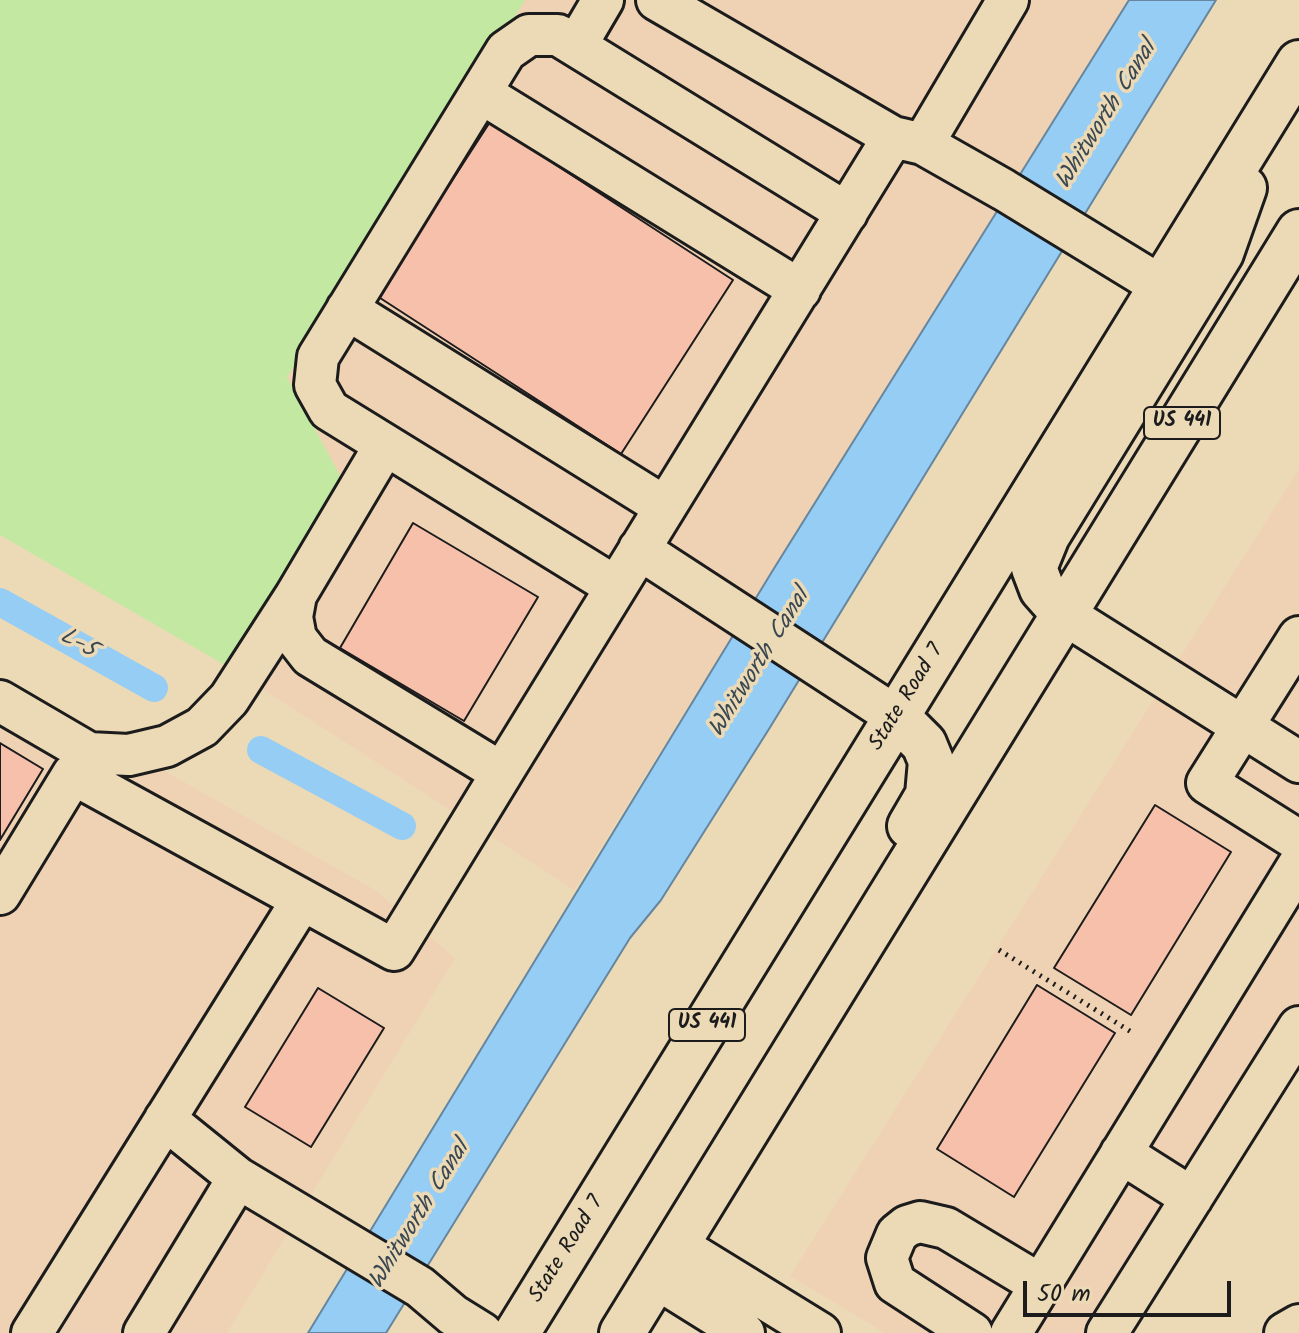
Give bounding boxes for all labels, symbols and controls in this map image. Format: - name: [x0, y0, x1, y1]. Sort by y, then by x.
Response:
- water label: Whitworth Canal: [1051, 37, 1165, 195]
- road number: US 441: [1144, 407, 1220, 439]
- water label: Whitworth Canal: [704, 585, 818, 743]
- water label: L-5: [54, 623, 100, 667]
- street label: State Road 7: [865, 640, 951, 756]
- road number: US 441: [669, 1009, 745, 1041]
- water label: Whitworth Canal: [364, 1137, 478, 1295]
- street label: State Road 7: [525, 1192, 611, 1308]
- scale bar: [1027, 1265, 1235, 1315]
- text: 50 m: [1037, 1275, 1091, 1314]

